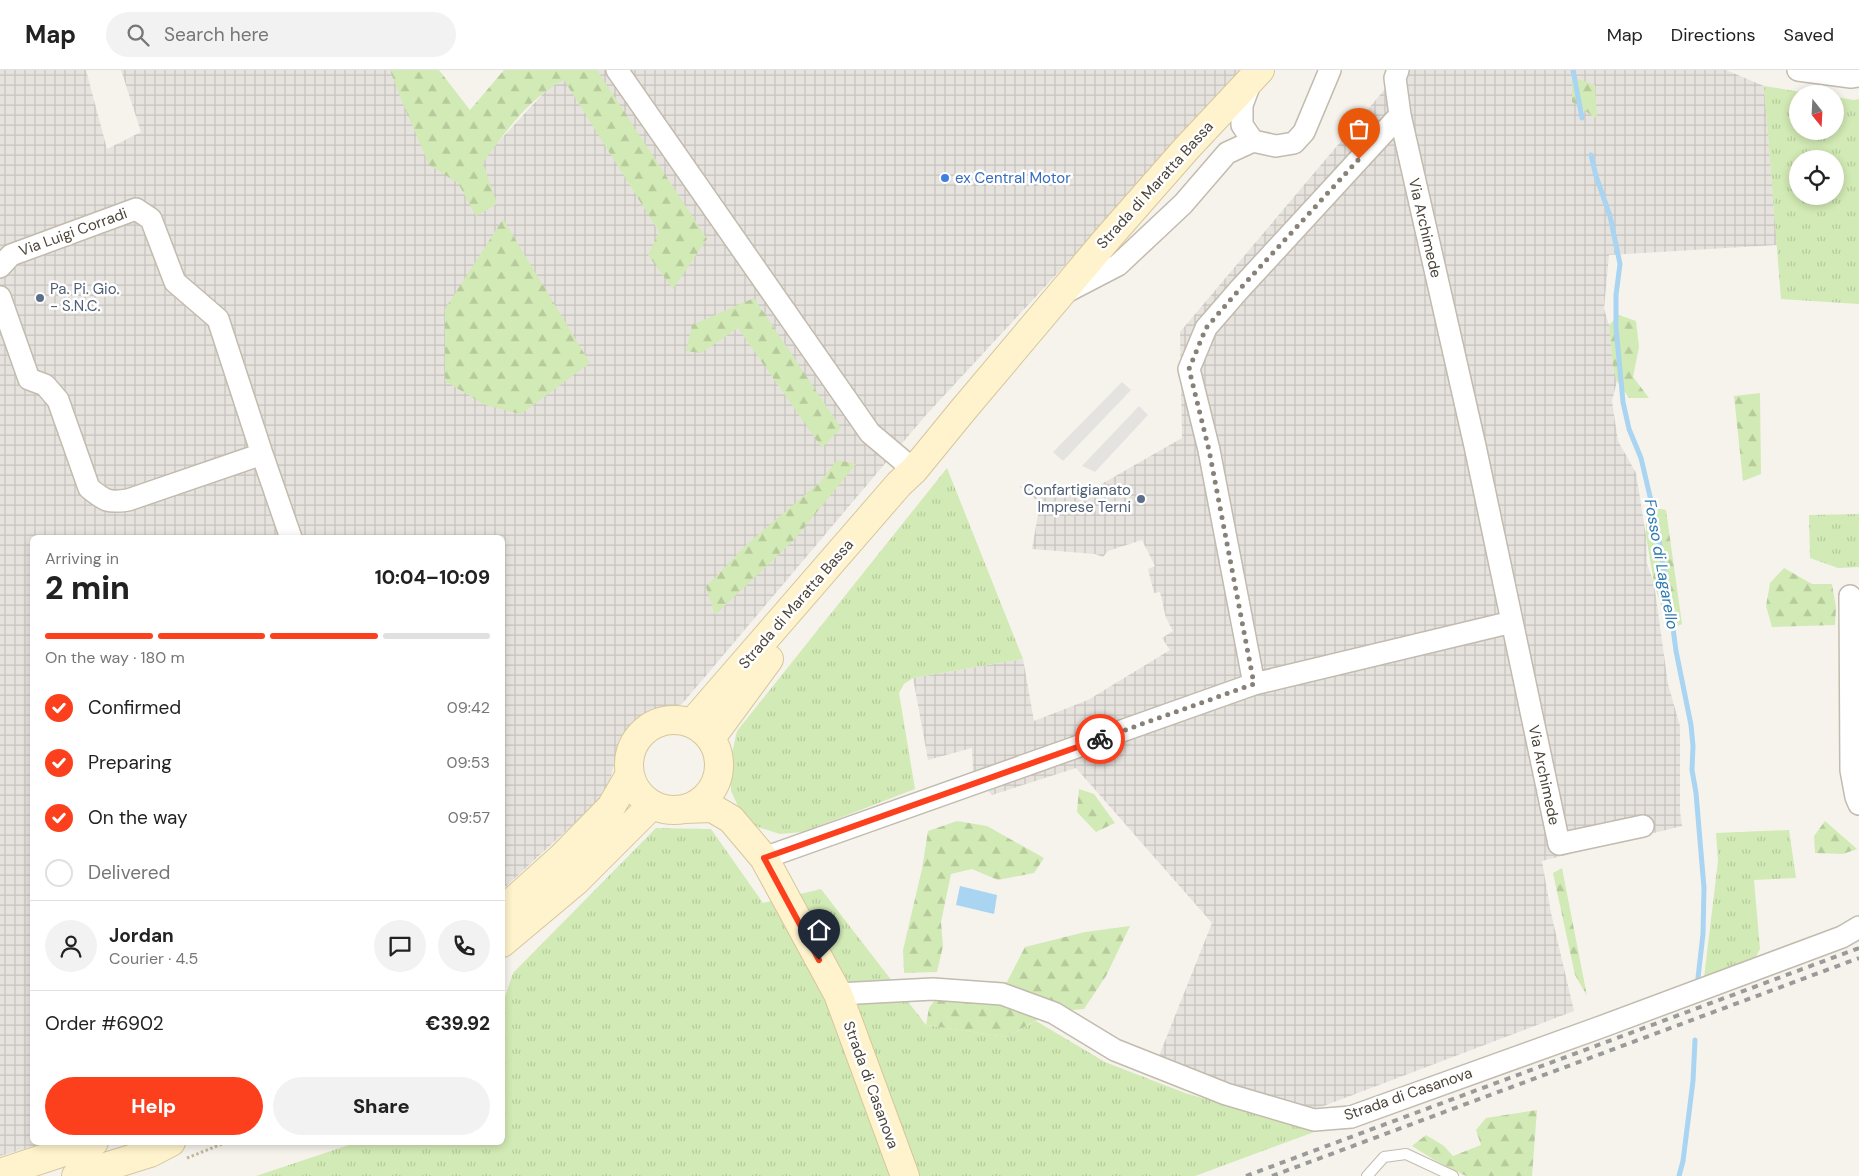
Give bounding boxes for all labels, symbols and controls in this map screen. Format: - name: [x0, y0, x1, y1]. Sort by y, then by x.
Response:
- search box: [106, 12, 456, 57]
- text: Map: [25, 19, 76, 50]
- icon: search: [124, 21, 152, 49]
- text: Search here: [164, 22, 269, 47]
- text: Map: [1607, 23, 1643, 47]
- text: Directions: [1671, 23, 1756, 47]
- text: Saved: [1784, 23, 1834, 47]
- north arrow: [1789, 85, 1844, 140]
- map controls: [1789, 85, 1844, 205]
- pin: [1338, 108, 1380, 159]
- icon: bag: [1345, 115, 1373, 143]
- street label: Strada di Maratta Bassa: [1092, 117, 1218, 253]
- button: locate: [1789, 150, 1844, 205]
- place label: ex Central Motor: [955, 168, 1071, 188]
- marker: ex Central Motor: [939, 172, 951, 184]
- street label: Via Archimede: [1404, 176, 1446, 280]
- street label: Via Luigi Corradi: [16, 203, 130, 261]
- place label: Pa. Pi. Gio. - S.N.C.: [50, 279, 120, 316]
- marker: Pa. Pi. Gio. - S.N.C.: [34, 292, 46, 304]
- place label: Confartigianato Imprese Terni: [1023, 480, 1131, 517]
- marker: Confartigianato Imprese Terni: [1135, 493, 1147, 505]
- water label: Fosso di Lagarello: [1640, 497, 1683, 631]
- street label: Strada di Maratta Bassa: [734, 535, 858, 673]
- text: Arriving in: [45, 548, 119, 569]
- text: 10:04–10:09: [375, 565, 490, 590]
- text: 2 min: [45, 567, 130, 609]
- text: On the way · 180 m: [45, 647, 185, 668]
- icon: check: [45, 694, 73, 722]
- text: Confirmed: [88, 695, 181, 720]
- text: 09:42: [447, 697, 490, 718]
- courier: [1075, 714, 1125, 764]
- street label: Via Archimede: [1524, 723, 1564, 827]
- icon: bike: [1086, 725, 1114, 753]
- icon: check: [45, 749, 73, 777]
- text: Preparing: [88, 750, 172, 775]
- text: 09:53: [447, 752, 490, 773]
- icon: check: [45, 804, 73, 832]
- text: On the way: [88, 805, 188, 830]
- text: 09:57: [448, 807, 490, 828]
- text: Delivered: [88, 860, 170, 885]
- pin: [798, 909, 840, 960]
- icon: home: [805, 916, 833, 944]
- button: person: [45, 920, 97, 972]
- button: chat: [374, 920, 426, 972]
- button: phone: [438, 920, 490, 972]
- text: Jordan: [109, 923, 174, 948]
- text: Courier · 4.5: [109, 948, 198, 969]
- text: Order #6902: [45, 1011, 164, 1036]
- text: €39.92: [425, 1011, 490, 1036]
- street label: Strada di Casanova: [839, 1018, 903, 1152]
- street label: Strada di Casanova: [1341, 1063, 1475, 1125]
- button: Help: [45, 1077, 263, 1135]
- button: Share: [273, 1077, 490, 1135]

